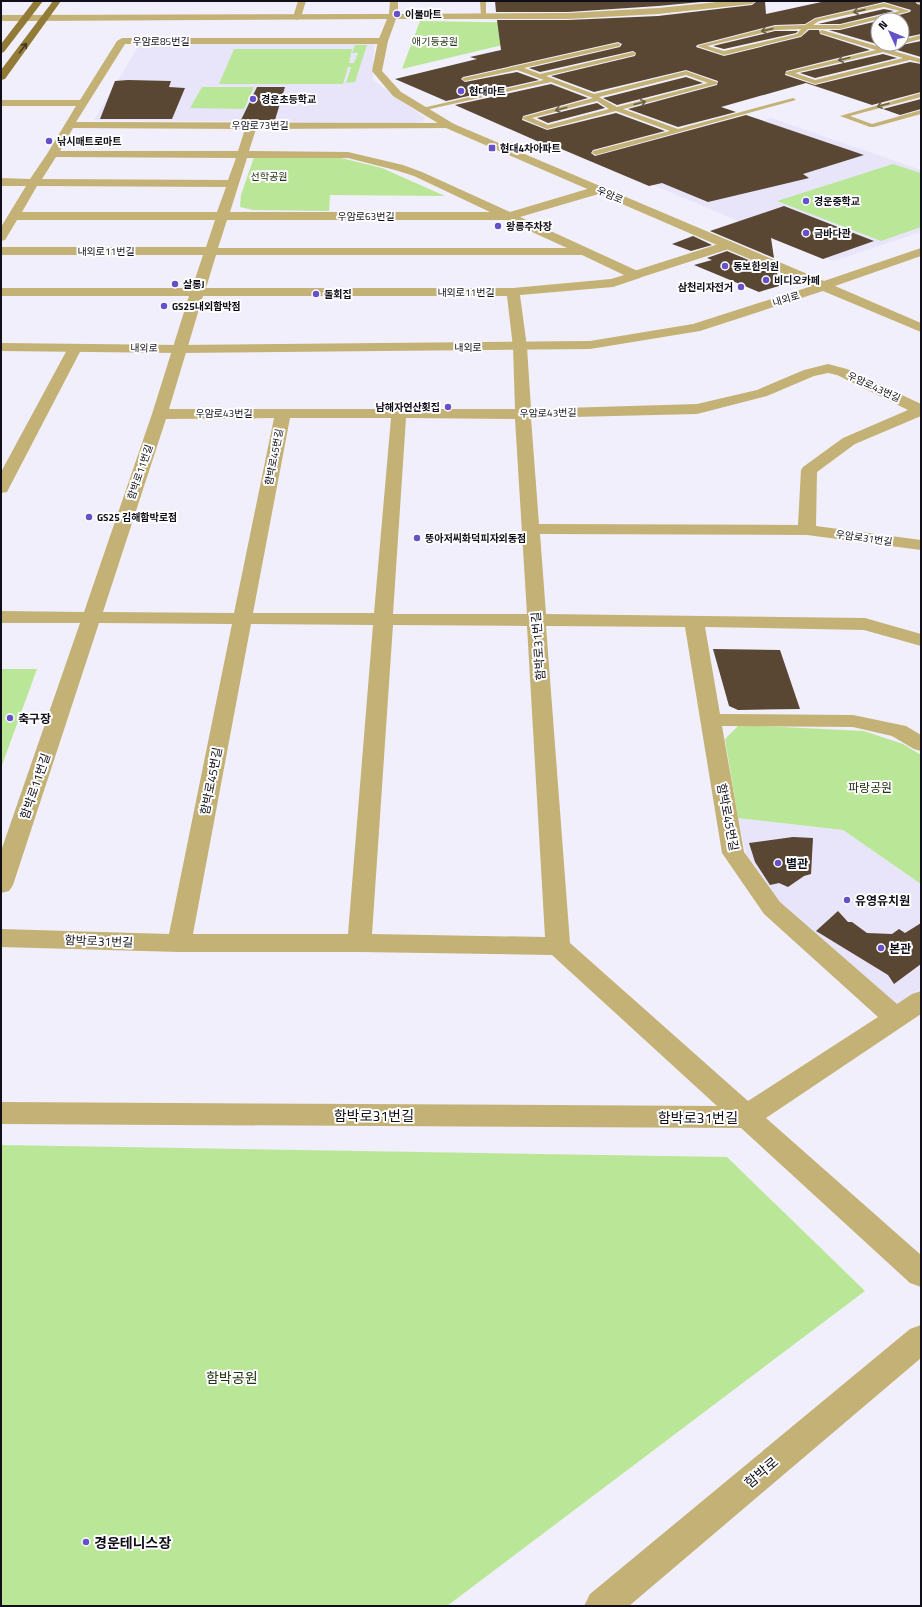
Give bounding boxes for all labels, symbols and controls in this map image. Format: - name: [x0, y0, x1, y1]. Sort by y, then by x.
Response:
- place label: 이불마트: [405, 7, 442, 22]
- one-way arrow: [853, 7, 866, 15]
- marker: 이불마트: [392, 9, 402, 19]
- north arrow: [870, 12, 910, 52]
- text: N: [874, 17, 891, 33]
- one-way arrow: [761, 27, 774, 34]
- street label: 우암로85번길: [132, 34, 190, 49]
- park label: 애기등공원: [412, 34, 458, 49]
- one-way arrow: [19, 42, 27, 53]
- one-way arrow: [838, 56, 851, 64]
- place label: 현대마트: [469, 84, 506, 99]
- marker: 현대마트: [456, 86, 466, 96]
- place label: 경운초등학교: [261, 92, 316, 107]
- marker: 경운초등학교: [248, 94, 258, 104]
- one-way arrow: [633, 99, 646, 106]
- one-way arrow: [877, 102, 890, 109]
- one-way arrow: [554, 105, 567, 113]
- street label: 우암로73번길: [231, 118, 289, 133]
- place label: 낚시매트로마트: [57, 134, 121, 149]
- marker: 낚시매트로마트: [44, 136, 54, 146]
- place label: 현대4차아파트: [500, 141, 561, 156]
- marker: 현대4차아파트: [487, 143, 497, 153]
- park label: 선학공원: [251, 169, 287, 184]
- street label: 우암로: [594, 183, 626, 207]
- place label: 경운중학교: [814, 194, 860, 209]
- marker: 경운중학교: [801, 196, 811, 206]
- street label: 우암로63번길: [337, 209, 395, 224]
- place label: 왕릉주차장: [506, 219, 552, 234]
- marker: 왕릉주차장: [493, 221, 503, 231]
- place label: 금바다관: [814, 226, 851, 241]
- marker: 금바다관: [801, 228, 811, 238]
- street label: 내외로11번길: [77, 244, 135, 259]
- place label: 동보한의원: [733, 259, 779, 274]
- marker: 동보한의원: [720, 261, 730, 271]
- place label: 비디오카페: [774, 273, 820, 288]
- marker: 비디오카페: [761, 275, 771, 285]
- place label: 살롱J: [183, 277, 204, 292]
- marker: 살롱J: [170, 279, 180, 289]
- place label: 삼천리자전거: [678, 280, 733, 295]
- marker: 삼천리자전거: [736, 282, 746, 292]
- street label: 내외로11번길: [437, 285, 495, 300]
- place label: 돌회집: [324, 287, 352, 302]
- street label: 내외로: [771, 288, 801, 310]
- marker: 돌회집: [311, 289, 321, 299]
- place label: GS25내외함박점: [172, 299, 241, 314]
- marker: GS25내외함박점: [159, 301, 169, 311]
- street label: 내외로: [130, 340, 158, 356]
- street label: 내외로: [454, 340, 482, 355]
- street label: 우암로43번길: [845, 368, 903, 406]
- place label: 남해자연산횟집: [376, 400, 440, 415]
- marker: 남해자연산횟집: [443, 402, 453, 412]
- street label: 우암로43번길: [519, 405, 577, 421]
- street label: 우암로43번길: [195, 406, 253, 421]
- street label: 함박로45번길: [261, 427, 287, 487]
- street label: 함박로11번길: [124, 443, 156, 501]
- place label: GS25 김해함박로점: [97, 510, 177, 525]
- marker: GS25 김해함박로점: [84, 512, 94, 522]
- street label: 우암로31번길: [835, 527, 893, 549]
- place label: 뚱아저씨화덕피자외동점: [425, 531, 526, 546]
- marker: 뚱아저씨화덕피자외동점: [412, 533, 422, 543]
- street label: 함박로31번길: [526, 611, 550, 681]
- place label: 축구장: [18, 709, 51, 728]
- marker: 축구장: [5, 713, 15, 723]
- street label: 함박로45번길: [195, 745, 227, 817]
- street label: 함박로11번길: [15, 750, 55, 822]
- park label: 파랑공원: [848, 778, 892, 797]
- street label: 함박로45번길: [712, 781, 744, 853]
- place label: 별관: [786, 854, 808, 873]
- marker: 별관: [773, 858, 783, 868]
- place label: 유영유치원: [855, 891, 910, 910]
- marker: 유영유치원: [842, 895, 852, 905]
- street label: 함박로31번길: [64, 930, 134, 952]
- place label: 본관: [889, 939, 911, 958]
- marker: 본관: [876, 943, 886, 953]
- street label: 함박로31번길: [334, 1105, 414, 1126]
- street label: 함박로31번길: [658, 1107, 738, 1128]
- park label: 함박공원: [206, 1367, 258, 1388]
- street label: 함박로: [739, 1451, 783, 1492]
- place label: 경운테니스장: [94, 1532, 171, 1553]
- marker: 경운테니스장: [81, 1537, 91, 1547]

